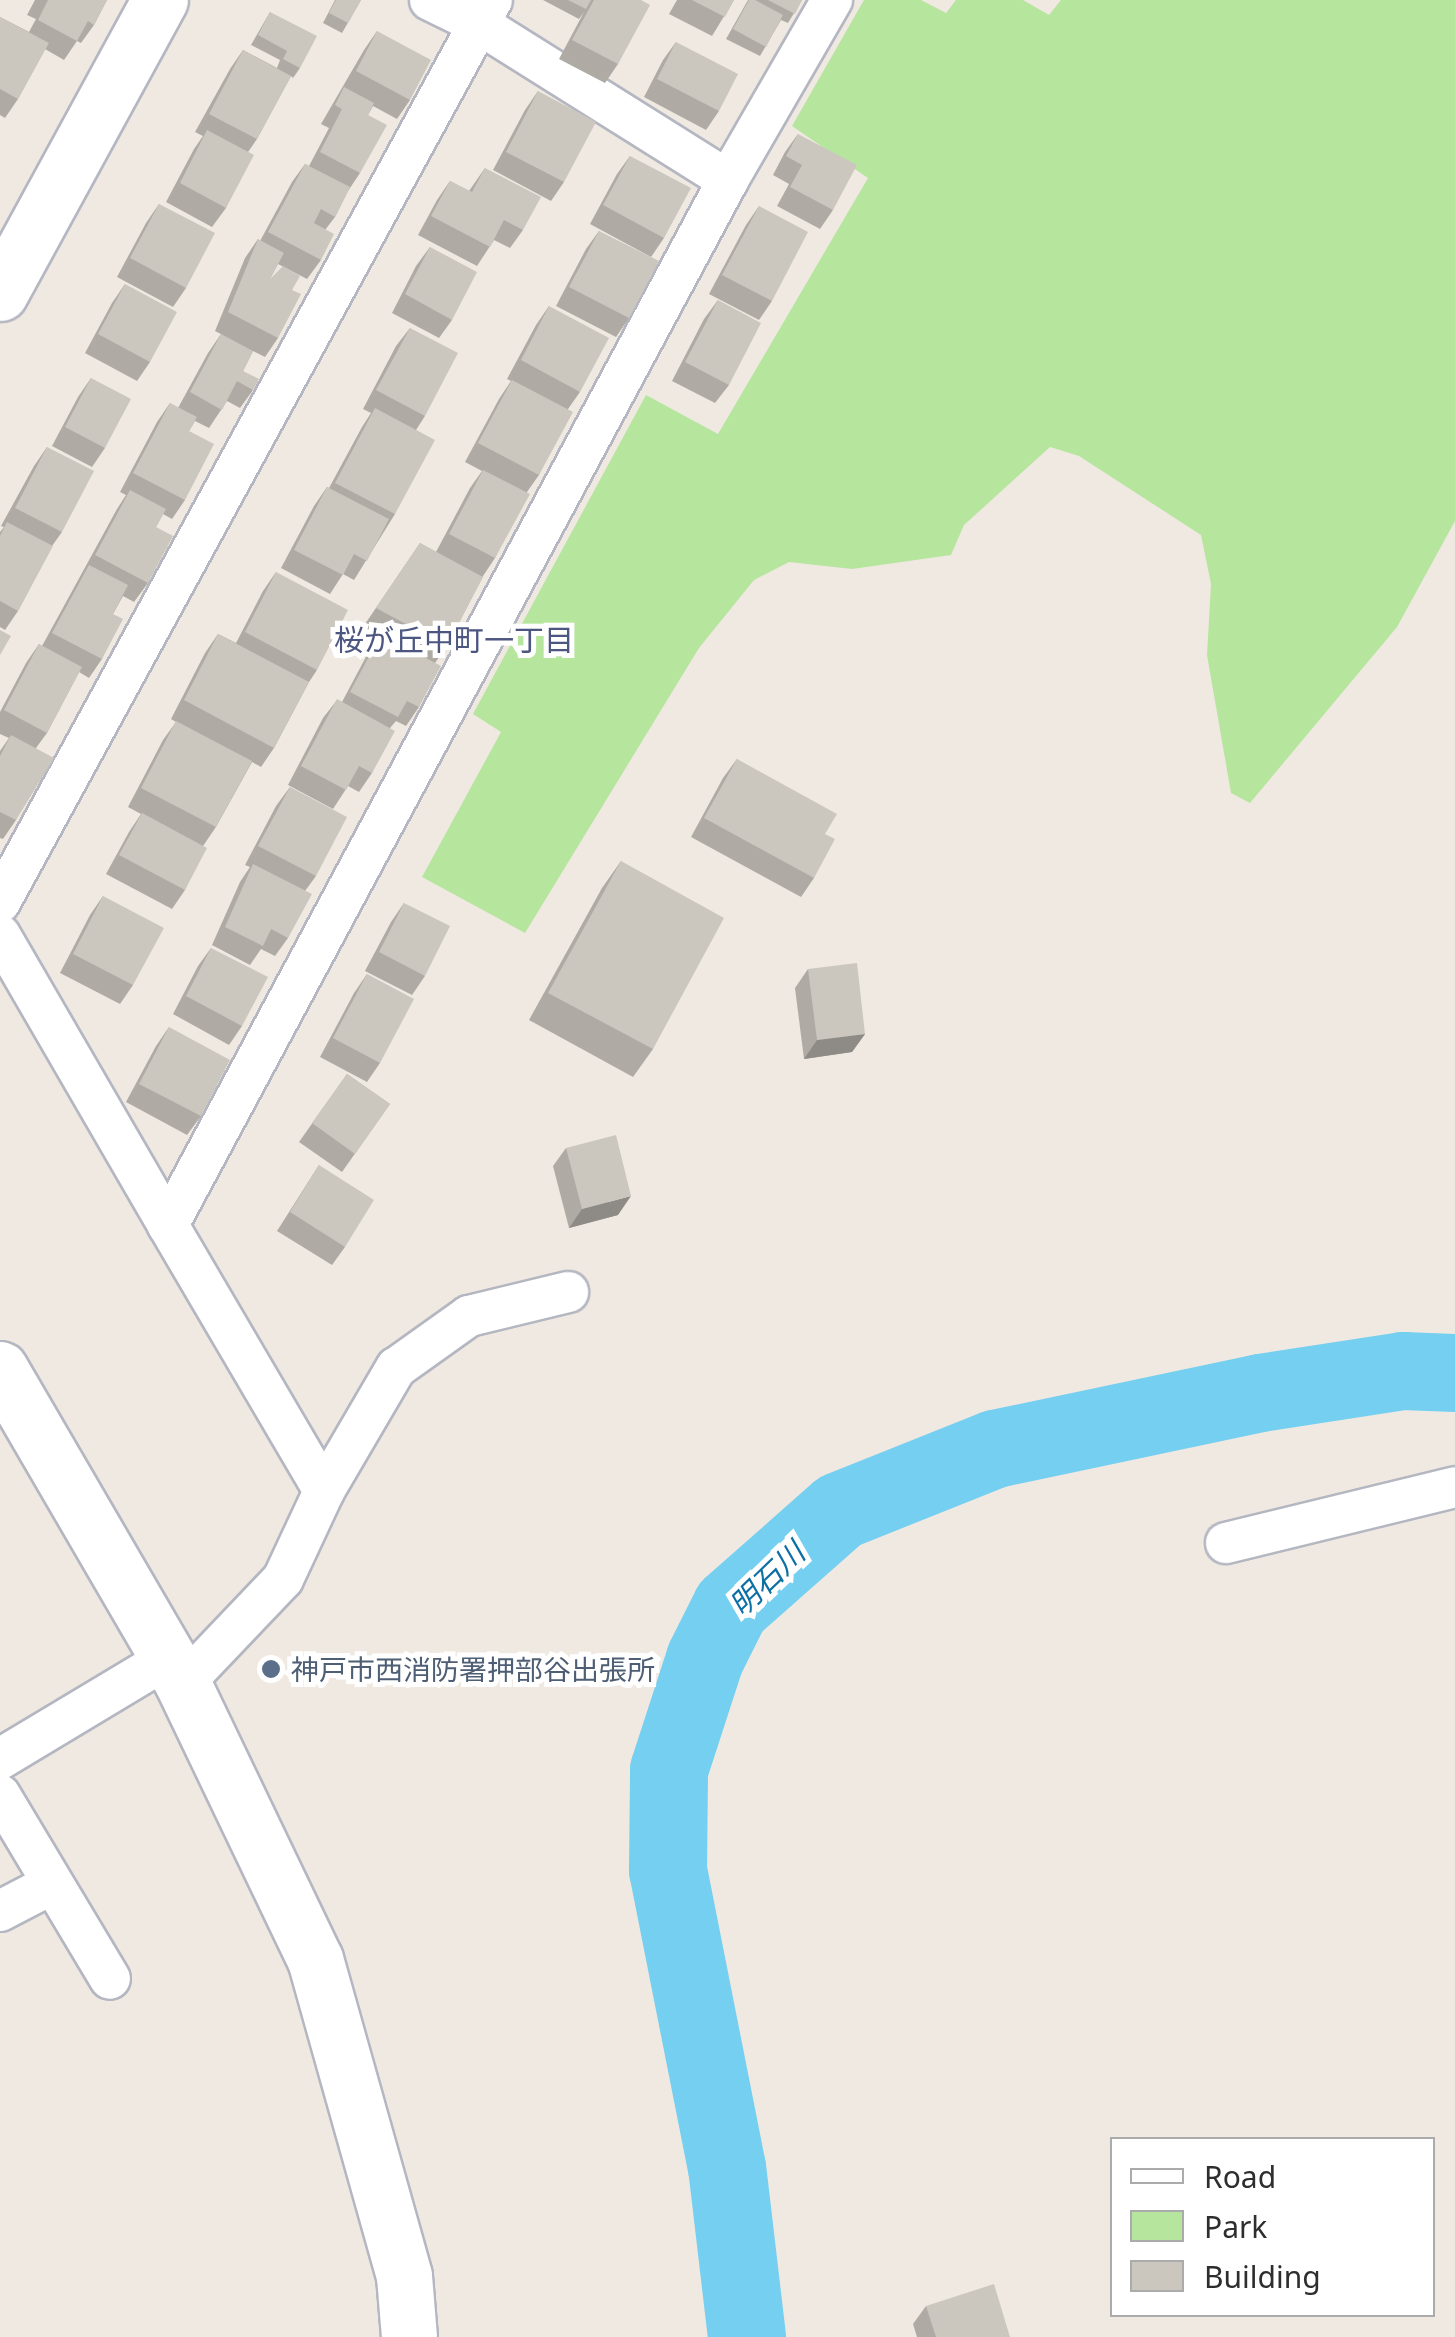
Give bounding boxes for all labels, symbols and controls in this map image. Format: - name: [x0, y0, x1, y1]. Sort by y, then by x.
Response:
- district label: 桜が丘中町一丁目: [334, 622, 574, 658]
- water label: 明石川: [722, 1535, 812, 1623]
- place label: 神戸市西消防署押部谷出張所: [291, 1652, 655, 1686]
- marker: 神戸市西消防署押部谷出張所: [260, 1658, 282, 1680]
- legend: [1110, 2137, 1435, 2317]
- text: Road: [1204, 2156, 1276, 2197]
- text: Park: [1204, 2206, 1267, 2247]
- text: Building: [1204, 2256, 1321, 2297]

